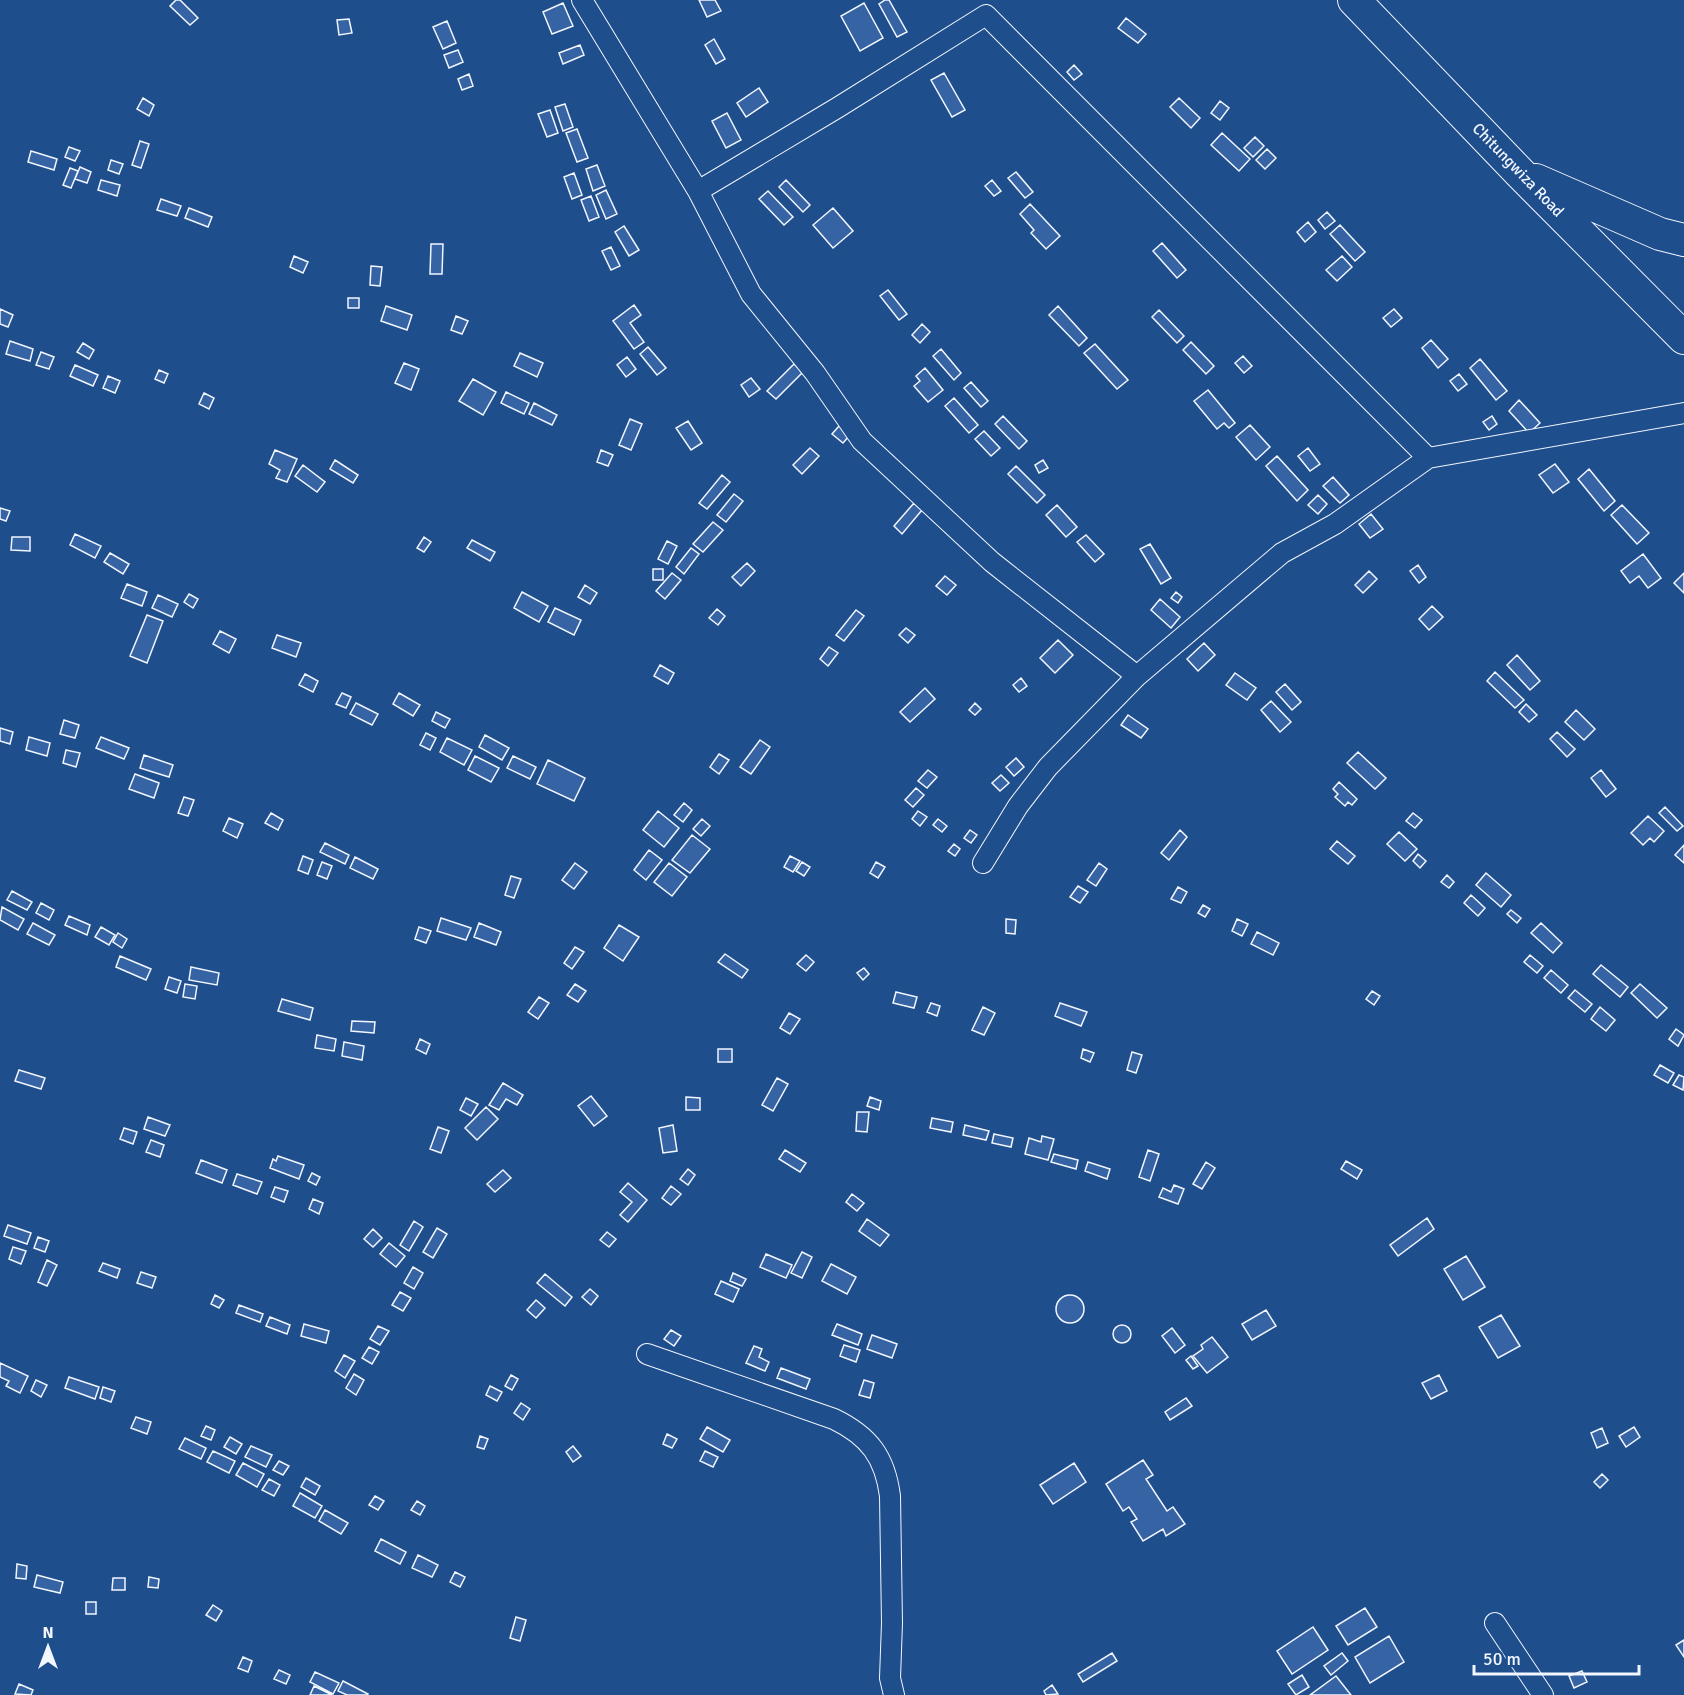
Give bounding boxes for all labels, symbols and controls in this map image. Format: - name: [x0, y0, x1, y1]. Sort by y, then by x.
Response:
- street label: Chitungwiza Road: [1468, 119, 1568, 221]
- north arrow: [18, 1617, 78, 1677]
- text: N: [42, 1623, 54, 1643]
- scale bar: [1474, 1638, 1639, 1676]
- text: 50 m: [1483, 1648, 1521, 1670]

